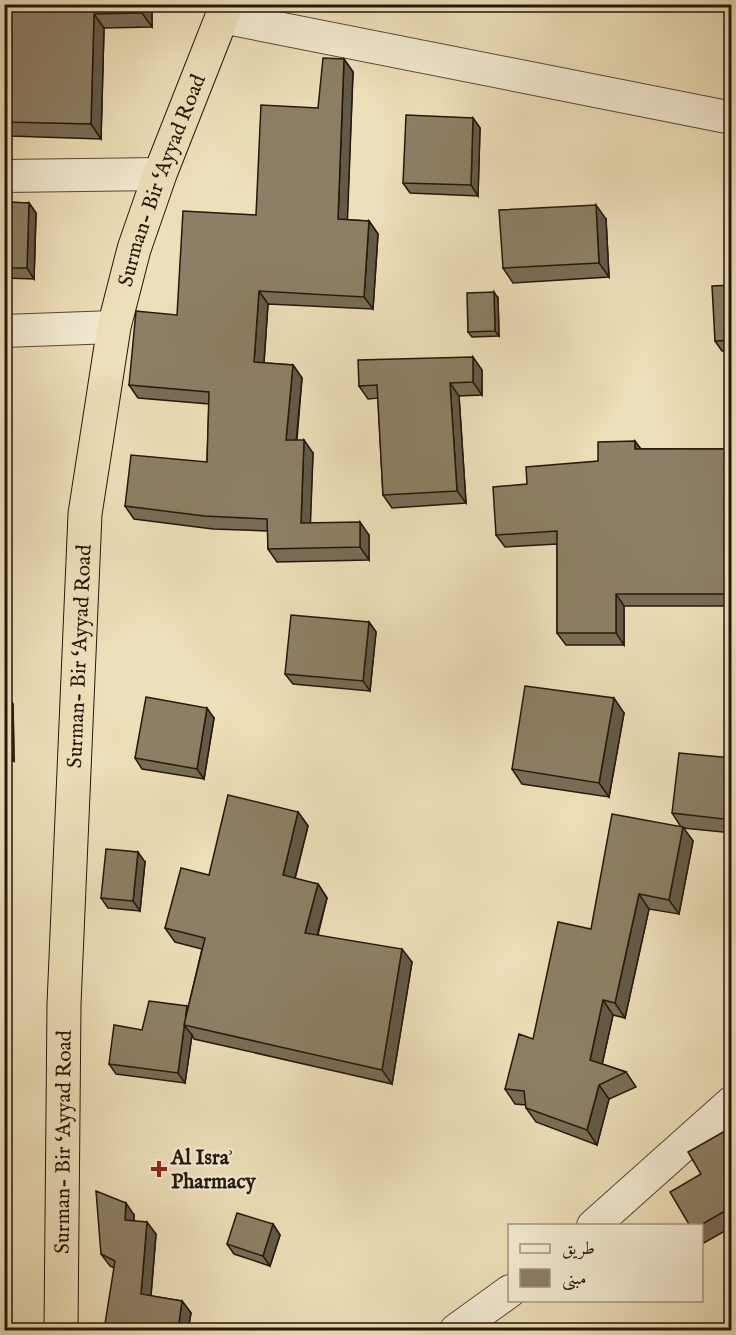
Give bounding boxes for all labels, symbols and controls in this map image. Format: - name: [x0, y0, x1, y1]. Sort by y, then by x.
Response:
- street label: Surman- Bir ‘Ayyad Road: [113, 70, 213, 290]
- street label: Surman- Bir ‘Ayyad Road: [62, 543, 99, 769]
- street label: Surman- Bir ‘Ayyad Road: [50, 1029, 79, 1254]
- place label: Al Israʾ Pharmacy: [170, 1145, 256, 1196]
- marker: Al Israʾ Pharmacy: [152, 1162, 166, 1176]
- legend: [508, 1224, 703, 1302]
- text: طريق: [562, 1238, 595, 1261]
- text: مبنى: [562, 1268, 587, 1291]

